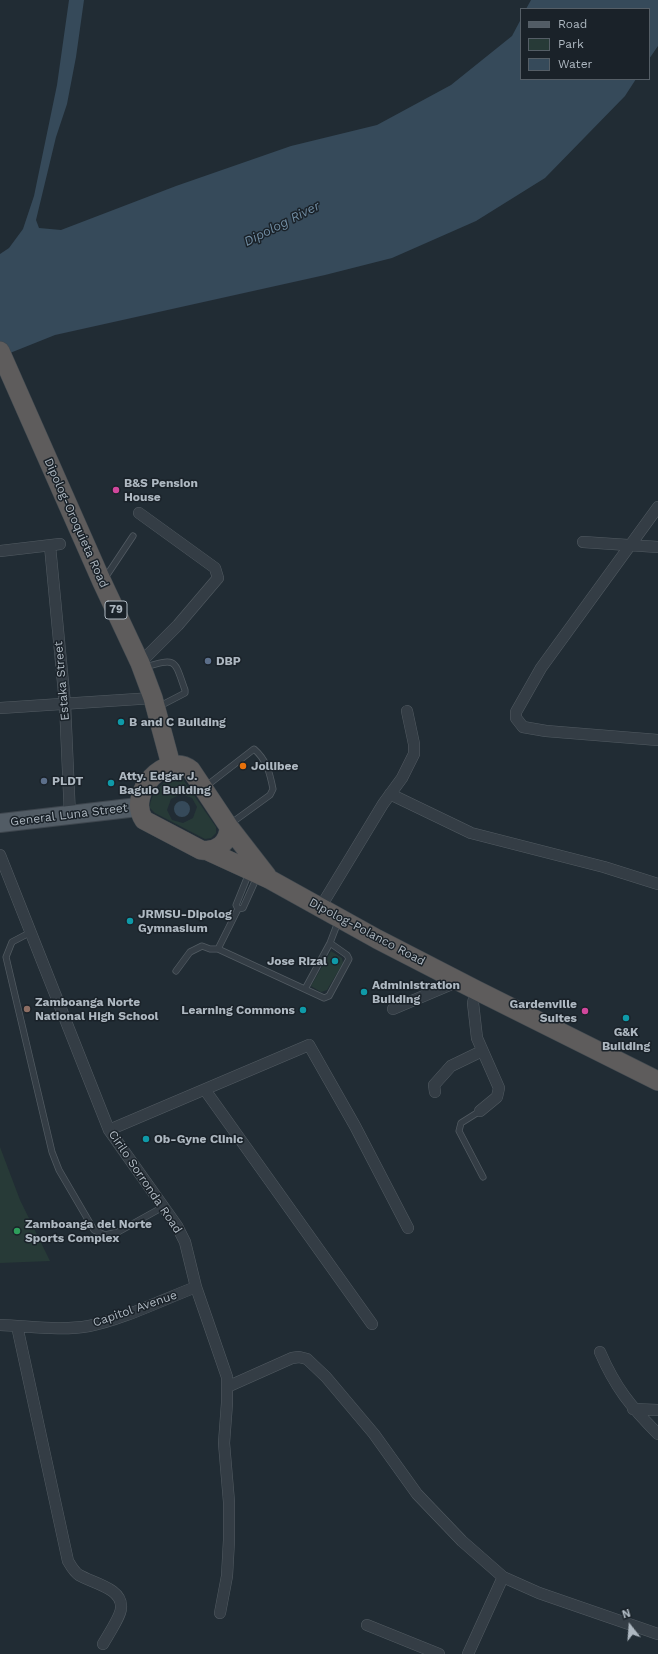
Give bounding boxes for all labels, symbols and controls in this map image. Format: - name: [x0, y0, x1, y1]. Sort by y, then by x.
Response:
- legend: [520, 8, 650, 80]
- text: Road: [558, 17, 587, 31]
- text: Park: [558, 37, 584, 51]
- text: Water: [558, 57, 592, 71]
- water label: Dipolog River: [242, 198, 322, 250]
- street label: Dipolog-Oroquieta Road: [41, 456, 111, 590]
- place label: B&S Pension House: [124, 476, 198, 504]
- marker: B&S Pension House: [111, 485, 121, 495]
- road number: 79: [105, 601, 127, 619]
- street label: Estaka Street: [51, 641, 73, 721]
- place label: DBP: [216, 654, 241, 668]
- marker: DBP: [203, 656, 213, 666]
- place label: B and C Building: [129, 715, 226, 729]
- marker: B and C Building: [116, 717, 126, 727]
- place label: Jollibee: [251, 759, 298, 773]
- marker: Jollibee: [238, 761, 248, 771]
- place label: Atty. Edgar J. Baguio Building: [119, 769, 211, 797]
- place label: PLDT: [52, 774, 83, 788]
- marker: PLDT: [39, 776, 49, 786]
- marker: Atty. Edgar J. Baguio Building: [106, 778, 116, 788]
- street label: General Luna Street: [9, 801, 129, 829]
- street label: Dipolog-Polanco Road: [306, 895, 428, 969]
- place label: JRMSU-Dipolog Gymnasium: [138, 907, 232, 935]
- marker: JRMSU-Dipolog Gymnasium: [125, 916, 135, 926]
- place label: Jose Rizal: [267, 954, 327, 968]
- marker: Jose Rizal: [330, 956, 340, 966]
- place label: Administration Building: [372, 978, 460, 1006]
- marker: Administration Building: [359, 987, 369, 997]
- place label: Zamboanga Norte National High School: [35, 995, 159, 1023]
- place label: Gardenville Suites: [510, 997, 577, 1025]
- place label: Learning Commons: [181, 1003, 295, 1017]
- marker: Zamboanga Norte National High School: [22, 1004, 32, 1014]
- marker: Learning Commons: [298, 1005, 308, 1015]
- marker: Gardenville Suites: [580, 1006, 590, 1016]
- marker: G&K Building: [621, 1013, 631, 1023]
- place label: G&K Building: [602, 1025, 650, 1053]
- street label: Cirilo Sorronda Road: [105, 1128, 185, 1236]
- place label: Ob-Gyne Clinic: [154, 1132, 243, 1146]
- marker: Ob-Gyne Clinic: [141, 1134, 151, 1144]
- place label: Zamboanga del Norte Sports Complex: [25, 1217, 152, 1245]
- marker: Zamboanga del Norte Sports Complex: [12, 1226, 22, 1236]
- street label: Capitol Avenue: [91, 1288, 179, 1330]
- north arrow: [610, 1606, 650, 1646]
- text: N: [621, 1607, 632, 1621]

